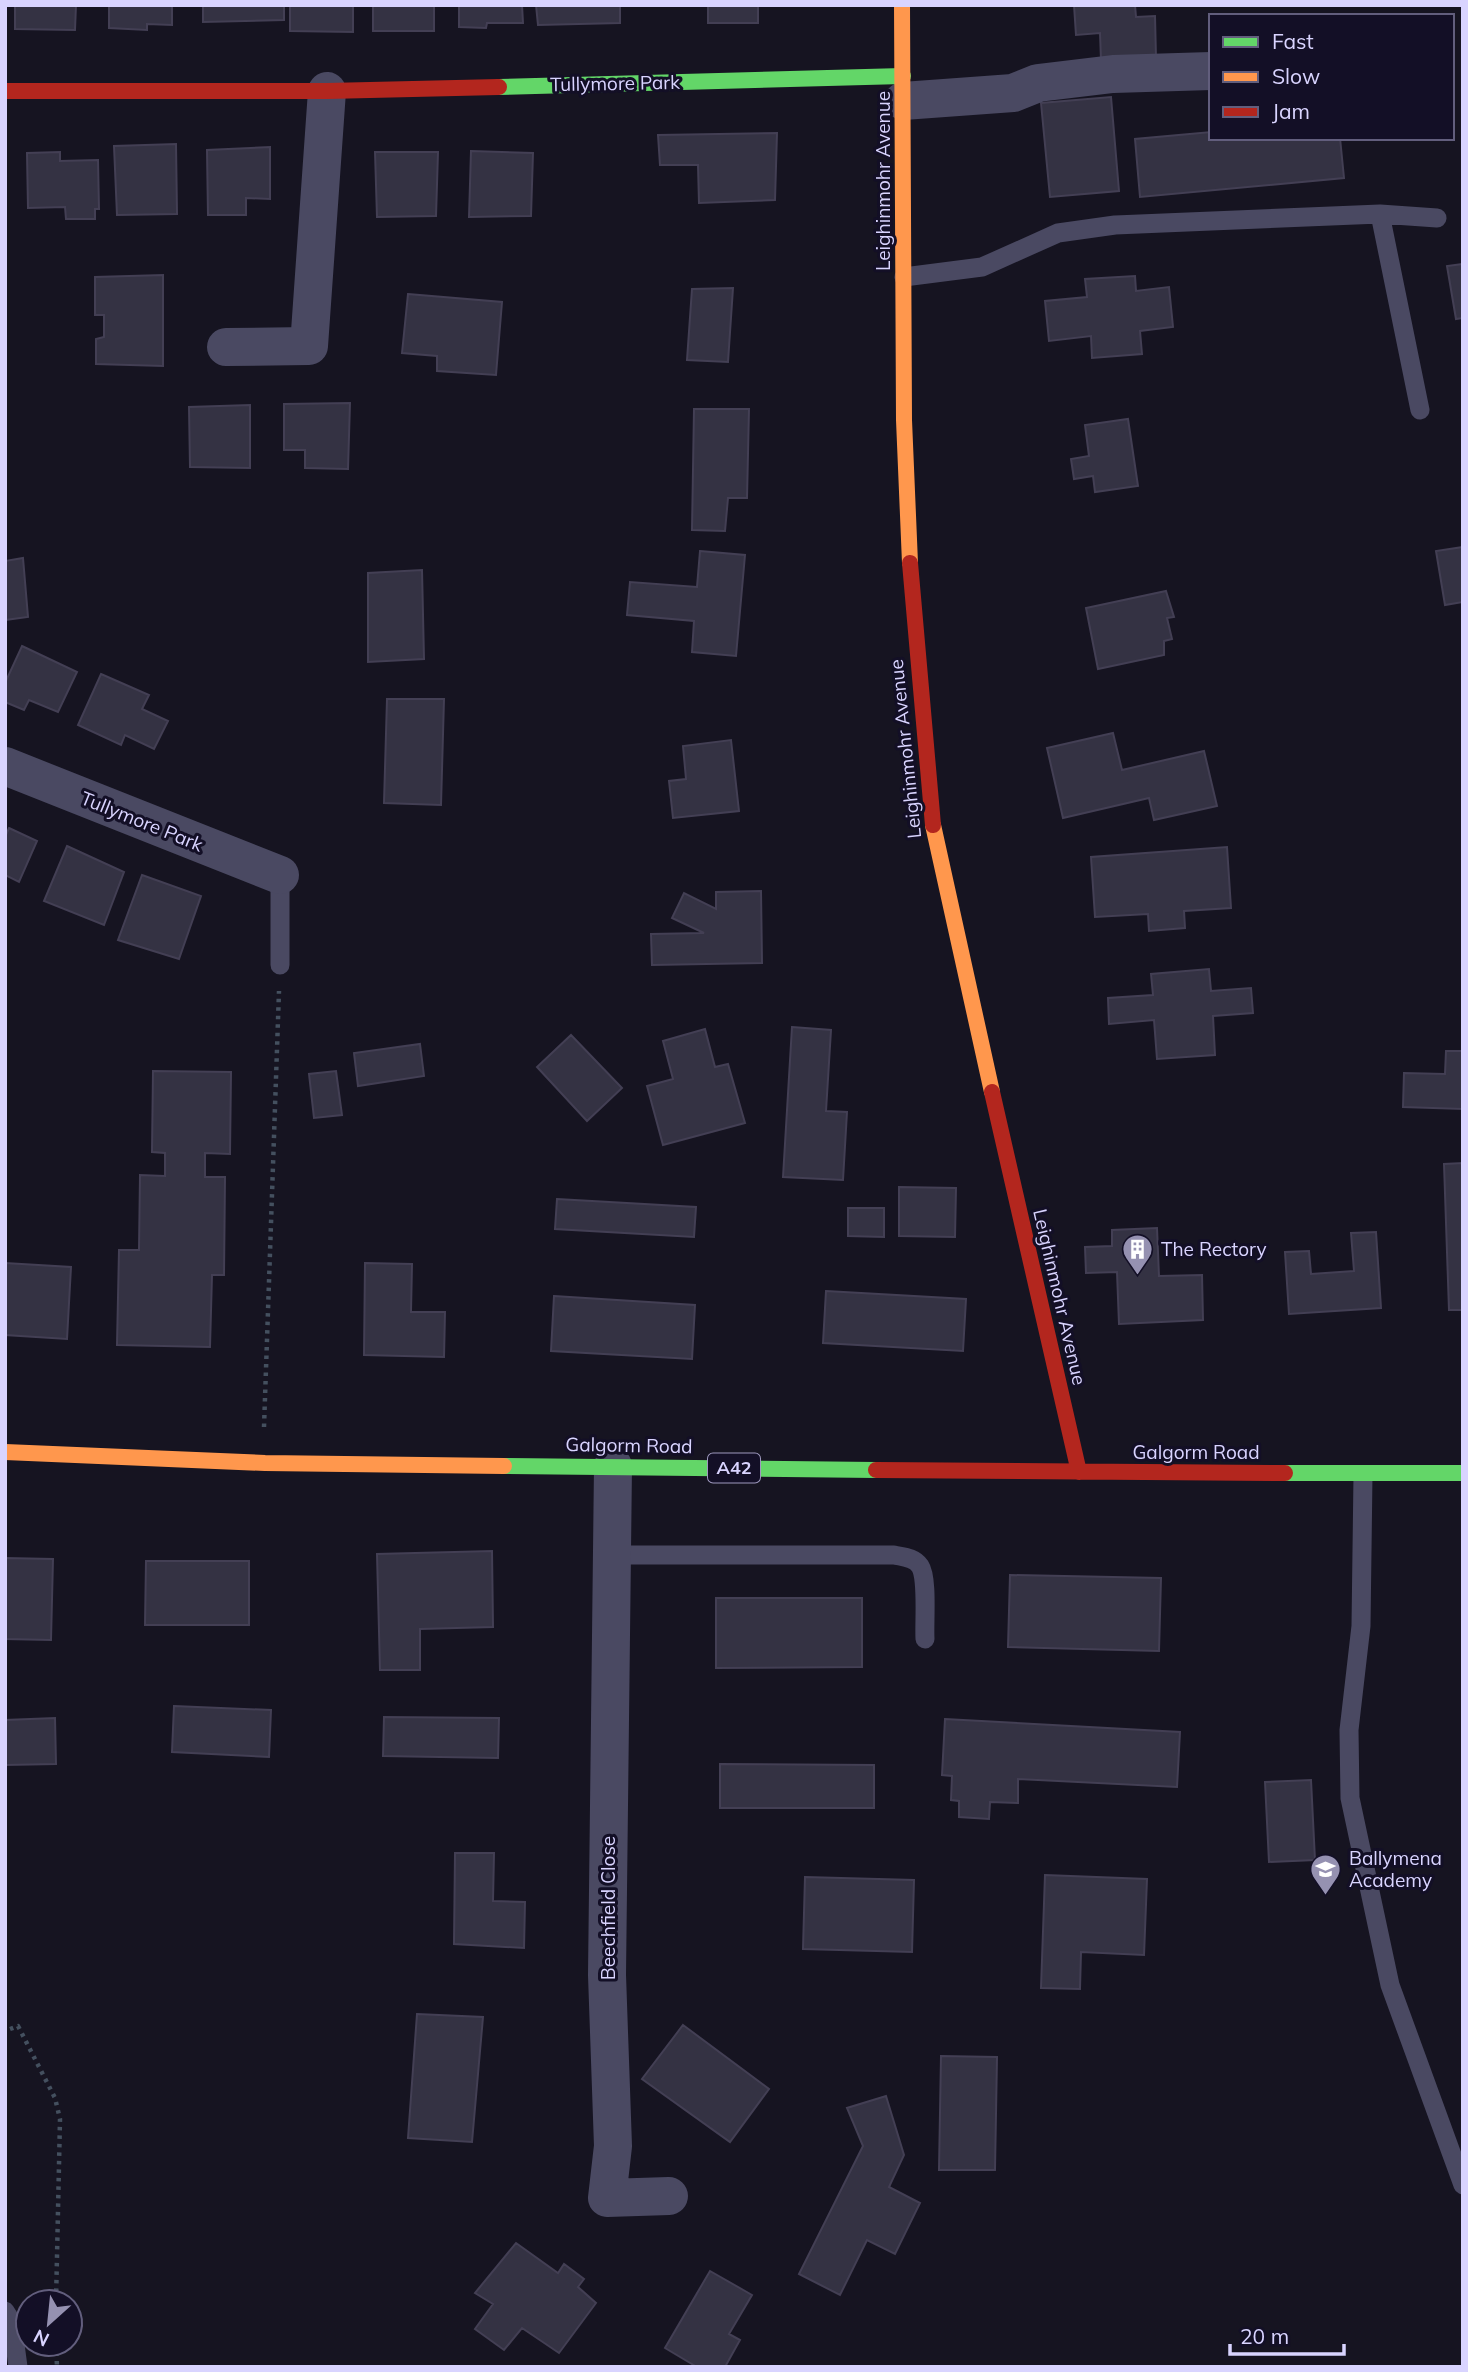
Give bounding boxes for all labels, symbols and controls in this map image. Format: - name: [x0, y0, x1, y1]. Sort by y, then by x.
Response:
- legend: [1209, 14, 1454, 140]
- text: Fast: [1272, 28, 1314, 54]
- text: Slow: [1272, 63, 1320, 89]
- street label: Tullymore Park: [550, 70, 680, 96]
- street label: Leighinmohr Avenue: [871, 91, 895, 271]
- text: Jam: [1272, 98, 1310, 124]
- street label: Leighinmohr Avenue: [884, 658, 926, 840]
- street label: Tullymore Park: [77, 786, 207, 857]
- street label: Leighinmohr Avenue: [1028, 1207, 1092, 1387]
- building icon: The Rectory: [1121, 1232, 1155, 1276]
- place label: The Rectory: [1161, 1237, 1267, 1261]
- street label: Galgorm Road: [565, 1432, 693, 1458]
- street label: Galgorm Road: [1132, 1440, 1260, 1464]
- road number: A42: [708, 1454, 760, 1483]
- street label: Beechfield Close: [596, 1836, 620, 1980]
- place label: Ballymena Academy: [1349, 1846, 1442, 1892]
- school or university icon: Ballymena Academy: [1309, 1852, 1343, 1896]
- north arrow: [14, 2288, 84, 2358]
- scale bar: [1230, 2312, 1344, 2356]
- text: 20 m: [1240, 2323, 1289, 2349]
- text: N: [29, 2324, 53, 2352]

